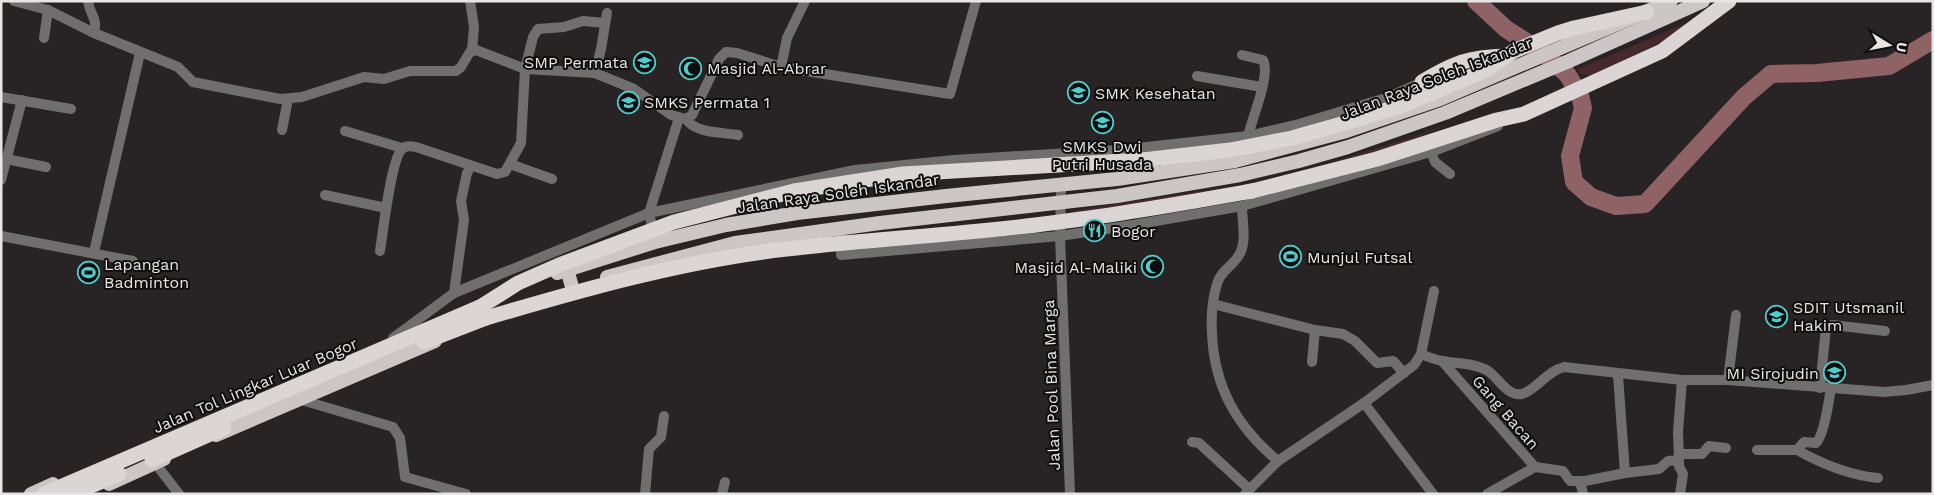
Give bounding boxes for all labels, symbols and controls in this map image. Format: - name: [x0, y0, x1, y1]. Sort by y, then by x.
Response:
- north arrow: [1864, 20, 1914, 70]
- street label: Jalan Raya Soleh Iskandar: [1337, 33, 1535, 124]
- text: U: [1893, 41, 1911, 54]
- school or university icon: SMP Permata: [632, 50, 656, 74]
- place label: SMP Permata: [524, 53, 628, 72]
- mosque icon: Masjid Al-Abrar: [679, 56, 703, 80]
- place label: Masjid Al-Abrar: [707, 59, 827, 78]
- school or university icon: SMK Kesehatan: [1067, 81, 1091, 105]
- place label: SMK Kesehatan: [1095, 84, 1216, 103]
- school or university icon: SMKS Permata 1: [616, 90, 640, 114]
- place label: SMKS Permata 1: [644, 93, 770, 112]
- school or university icon: SMKS Dwi Putri Husada: [1090, 110, 1114, 134]
- place label: SMKS Dwi Putri Husada: [1052, 137, 1152, 174]
- street label: Jalan Raya Soleh Iskandar: [736, 170, 941, 217]
- restaurant icon: Bogor: [1083, 219, 1107, 243]
- place label: Bogor: [1111, 222, 1156, 241]
- sports icon: Munjul Futsal: [1279, 245, 1303, 269]
- place label: Munjul Futsal: [1307, 248, 1412, 267]
- place label: Lapangan Badminton: [104, 255, 189, 292]
- mosque icon: Masjid Al-Maliki: [1141, 255, 1165, 279]
- place label: Masjid Al-Maliki: [1015, 258, 1137, 277]
- sports icon: Lapangan Badminton: [76, 261, 100, 285]
- place label: SDIT Utsmanil Hakim: [1793, 298, 1904, 335]
- street label: Jalan Pool Bina Marga: [1039, 299, 1064, 471]
- school or university icon: SDIT Utsmanil Hakim: [1765, 304, 1789, 328]
- street label: Jalan Tol Lingkar Luar Bogor: [150, 333, 361, 437]
- school or university icon: MI Sirojudin: [1823, 361, 1847, 385]
- place label: MI Sirojudin: [1727, 364, 1819, 383]
- street label: Gang Bacan: [1468, 371, 1543, 453]

